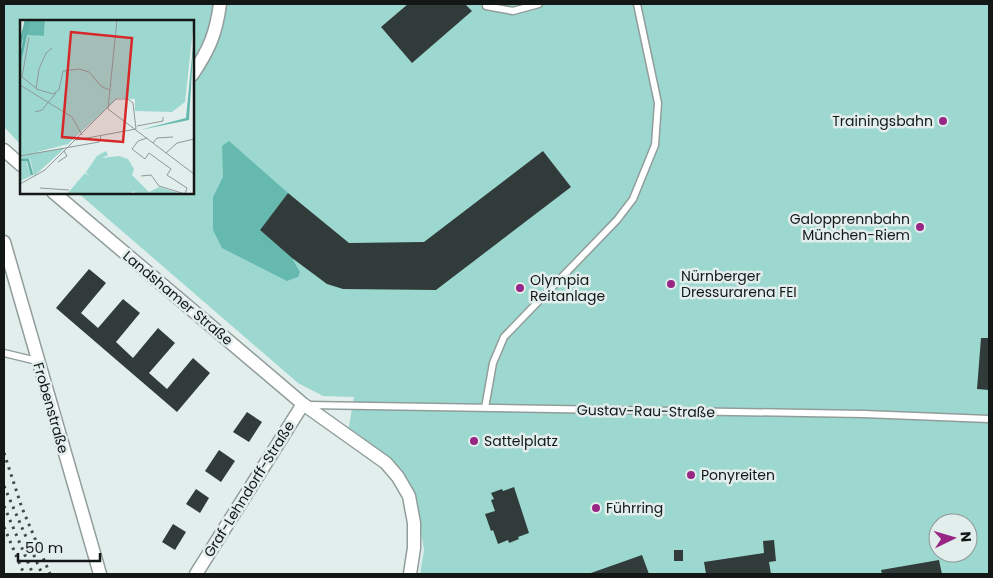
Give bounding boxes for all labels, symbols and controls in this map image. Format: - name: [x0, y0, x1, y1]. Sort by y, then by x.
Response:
- inset map: [20, 20, 194, 194]
- place label: Trainingsbahn: [832, 111, 933, 131]
- marker: Trainingsbahn: [937, 115, 949, 127]
- place label: Galopprennbahn München-Riem: [790, 209, 910, 245]
- marker: Galopprennbahn München-Riem: [914, 221, 926, 233]
- street label: Landshamer Straße: [119, 246, 238, 350]
- place label: Nürnberger Dressurarena FEI: [681, 266, 797, 302]
- place label: Olympia Reitanlage: [530, 270, 606, 306]
- marker: Nürnberger Dressurarena FEI: [665, 278, 677, 290]
- marker: Olympia Reitanlage: [514, 282, 526, 294]
- street label: Frobenstraße: [28, 360, 74, 456]
- street label: Gustav-Rau-Straße: [577, 400, 716, 422]
- street label: Graf-Lehndorff-Straße: [199, 417, 299, 561]
- place label: Sattelplatz: [484, 431, 558, 451]
- marker: Sattelplatz: [468, 435, 480, 447]
- place label: Ponyreiten: [701, 465, 775, 485]
- marker: Ponyreiten: [685, 469, 697, 481]
- place label: Führring: [606, 498, 663, 518]
- marker: Führring: [590, 502, 602, 514]
- north arrow: [928, 513, 978, 563]
- scale bar: [18, 530, 100, 562]
- text: N: [956, 531, 976, 543]
- text: 50 m: [25, 537, 63, 558]

